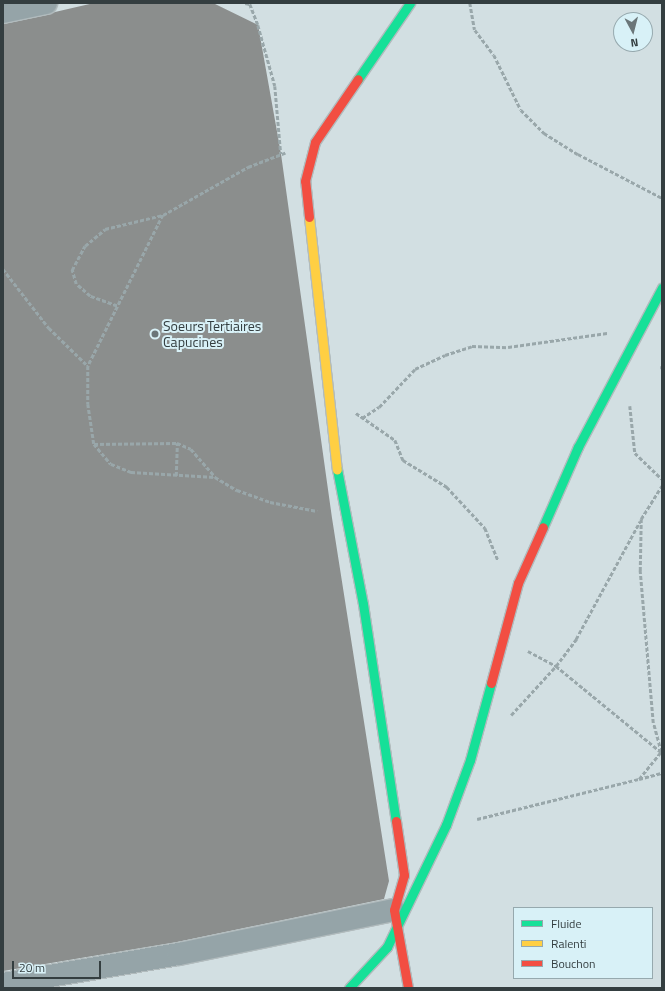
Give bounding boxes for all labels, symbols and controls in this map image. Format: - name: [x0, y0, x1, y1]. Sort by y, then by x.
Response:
- north arrow: [613, 12, 653, 52]
- text: N: [630, 35, 639, 51]
- place label: Soeurs Tertiaires Capucines: [163, 318, 261, 350]
- marker: Soeurs Tertiaires Capucines: [150, 329, 160, 339]
- legend: [513, 907, 653, 979]
- text: Fluide: [551, 914, 582, 933]
- text: Ralenti: [551, 934, 586, 953]
- scale bar: [14, 953, 103, 979]
- text: Bouchon: [551, 954, 596, 973]
- text: 20 m: [19, 958, 45, 977]

